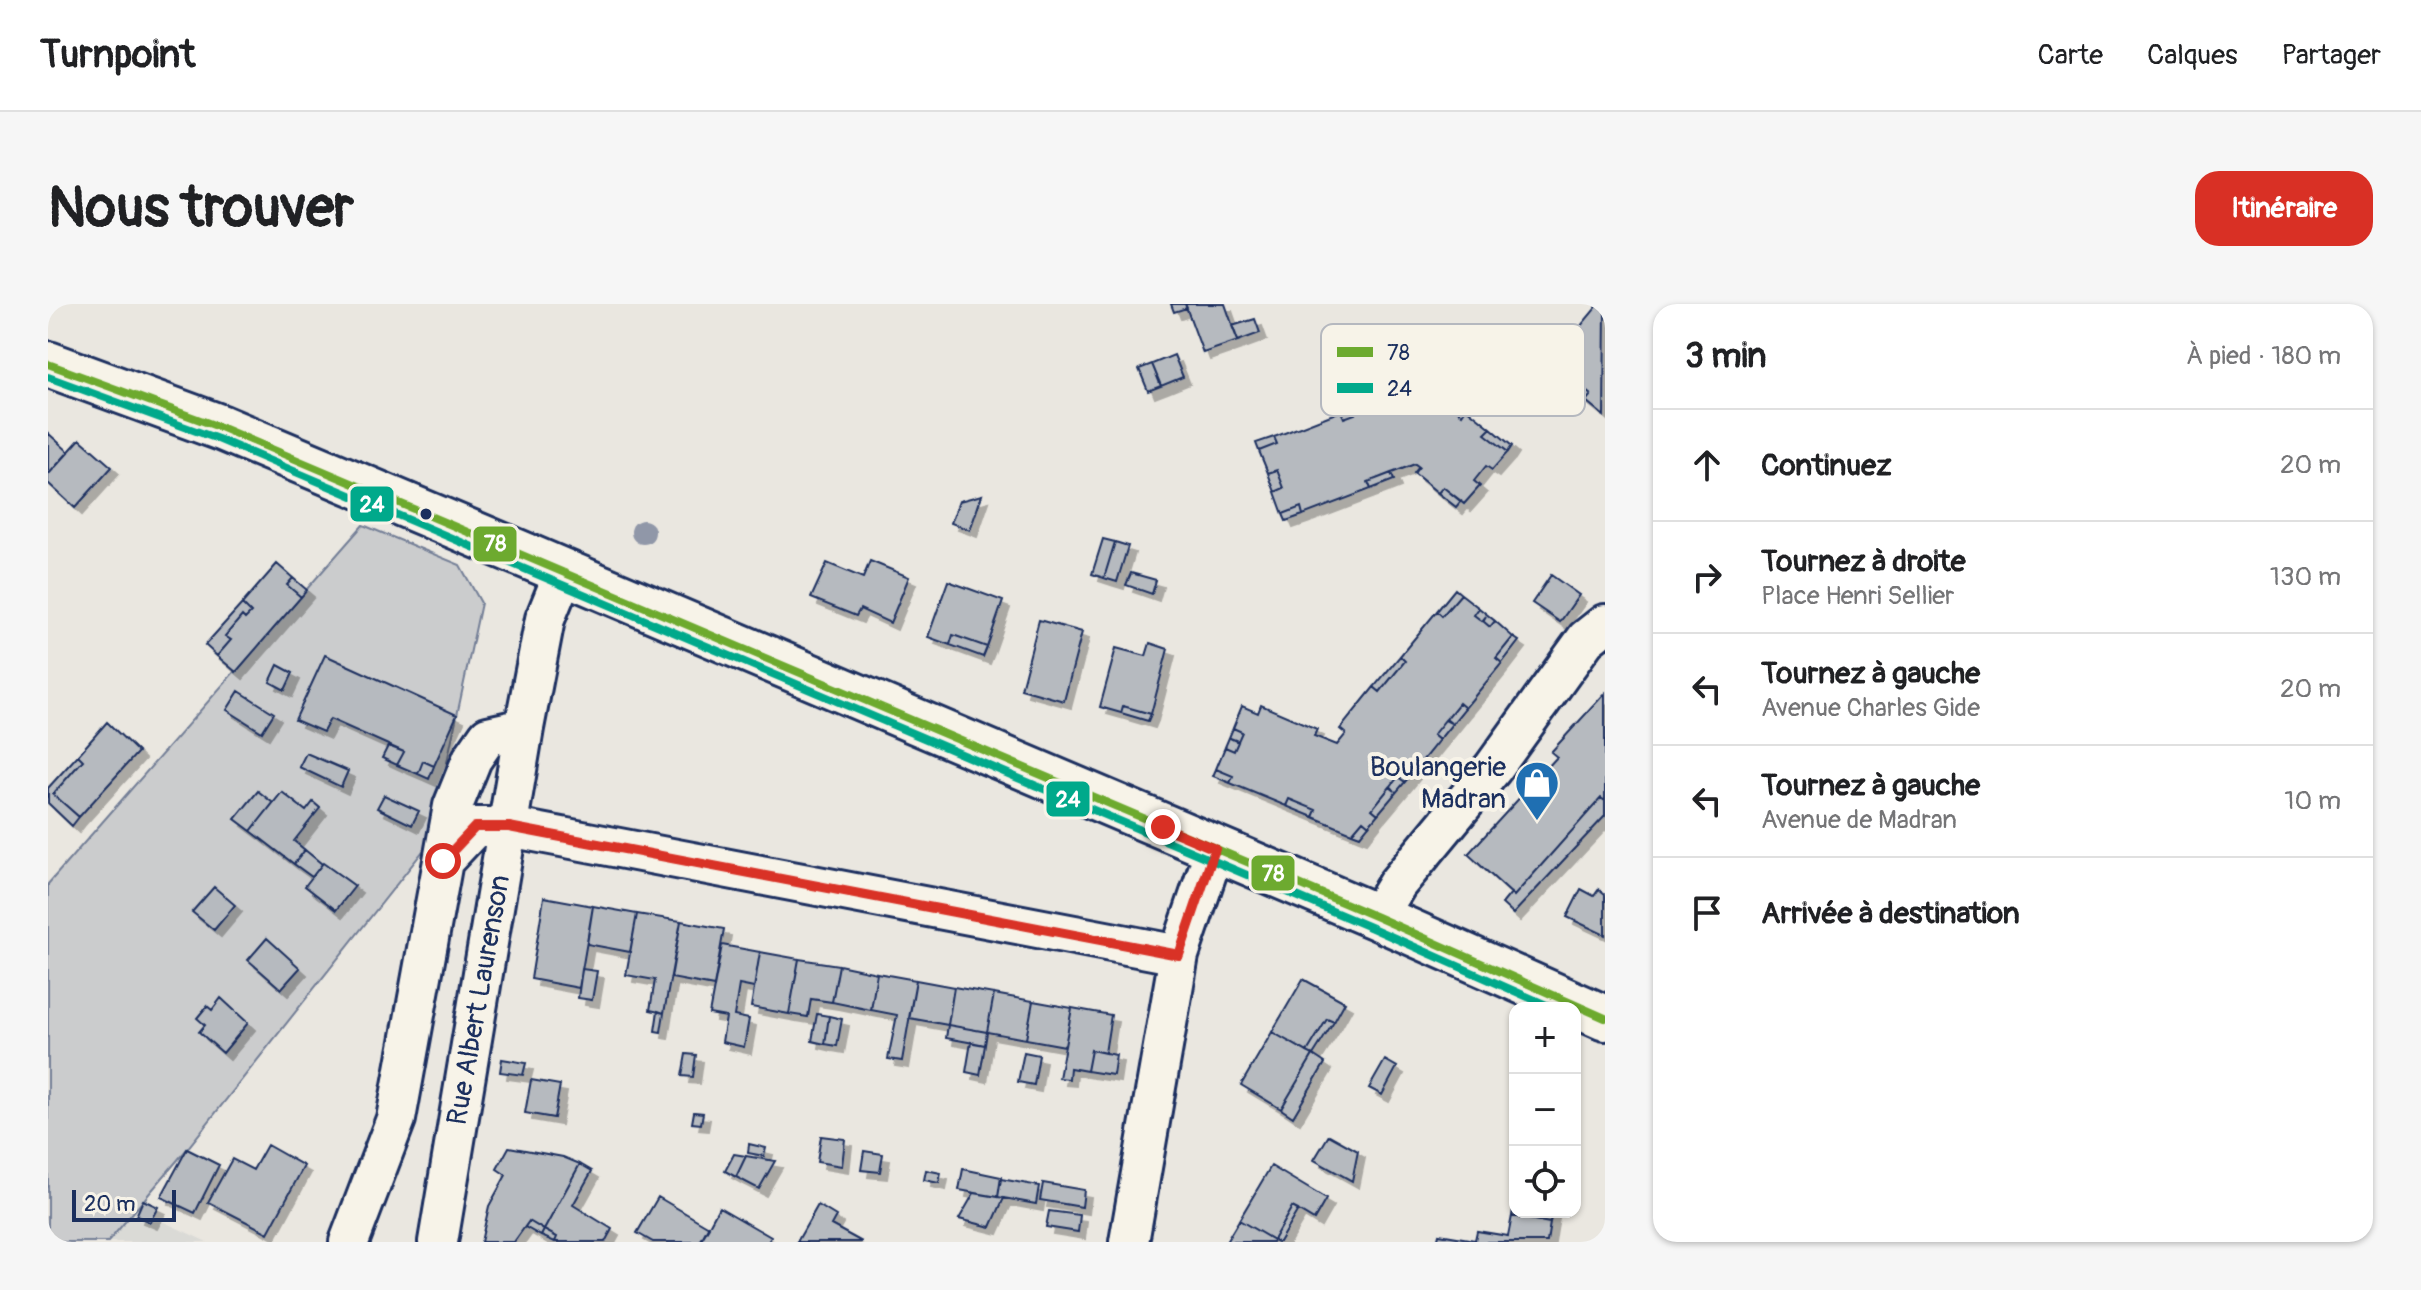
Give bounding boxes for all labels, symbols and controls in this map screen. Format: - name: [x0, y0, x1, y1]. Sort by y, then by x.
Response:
- text: Turnpoint: [40, 31, 195, 79]
- text: Carte: [2038, 38, 2103, 73]
- text: Calques: [2147, 38, 2237, 73]
- text: Partager: [2281, 38, 2381, 73]
- button: Itinéraire: [2195, 171, 2373, 246]
- text: Nous trouver: [48, 174, 354, 243]
- legend: [1321, 324, 1585, 416]
- text: 3 min: [1685, 335, 1767, 378]
- text: 78: [1387, 339, 1410, 367]
- text: À pied · 180 m: [2186, 340, 2341, 372]
- text: 24: [1387, 375, 1412, 403]
- icon: ahead: [1685, 443, 1729, 487]
- text: Continuez: [1761, 447, 1892, 484]
- text: 20 m: [2280, 449, 2341, 481]
- line badge: 24: [349, 485, 395, 523]
- text: 24: [359, 491, 385, 519]
- unlabelled marker: [418, 506, 434, 522]
- line badge: 78: [472, 525, 518, 563]
- text: 78: [484, 530, 506, 558]
- text: Tournez à droite: [1761, 543, 1965, 580]
- icon: right: [1685, 555, 1729, 599]
- text: 130 m: [2270, 561, 2341, 593]
- text: Place Henri Sellier: [1761, 580, 1954, 612]
- text: Tournez à gauche: [1761, 655, 1980, 692]
- icon: left: [1685, 667, 1729, 711]
- text: 20 m: [2280, 673, 2341, 705]
- text: Avenue Charles Gide: [1761, 692, 1980, 724]
- place label: Boulangerie Madran: [1370, 750, 1506, 817]
- shop icon: Boulangerie Madran: [1513, 759, 1561, 822]
- text: Tournez à gauche: [1761, 767, 1980, 804]
- icon: left: [1685, 779, 1729, 823]
- line badge: 24: [1045, 780, 1091, 818]
- text: 10 m: [2284, 785, 2341, 817]
- text: 24: [1055, 786, 1081, 814]
- text: Avenue de Madran: [1761, 804, 1957, 836]
- route end: [1145, 809, 1181, 845]
- route start: [425, 843, 461, 879]
- line badge: 78: [1250, 854, 1296, 892]
- text: 78: [1262, 860, 1284, 888]
- street label: Rue Albert Laurenson: [440, 872, 518, 1128]
- icon: arrive: [1685, 891, 1729, 935]
- text: Arrivée à destination: [1761, 895, 2020, 932]
- map controls: [1509, 1002, 1581, 1218]
- button: +: [1509, 1002, 1581, 1074]
- button: −: [1509, 1074, 1581, 1146]
- button: locate: [1509, 1146, 1581, 1218]
- scale bar: [72, 1186, 176, 1222]
- text: 20 m: [84, 1190, 136, 1218]

